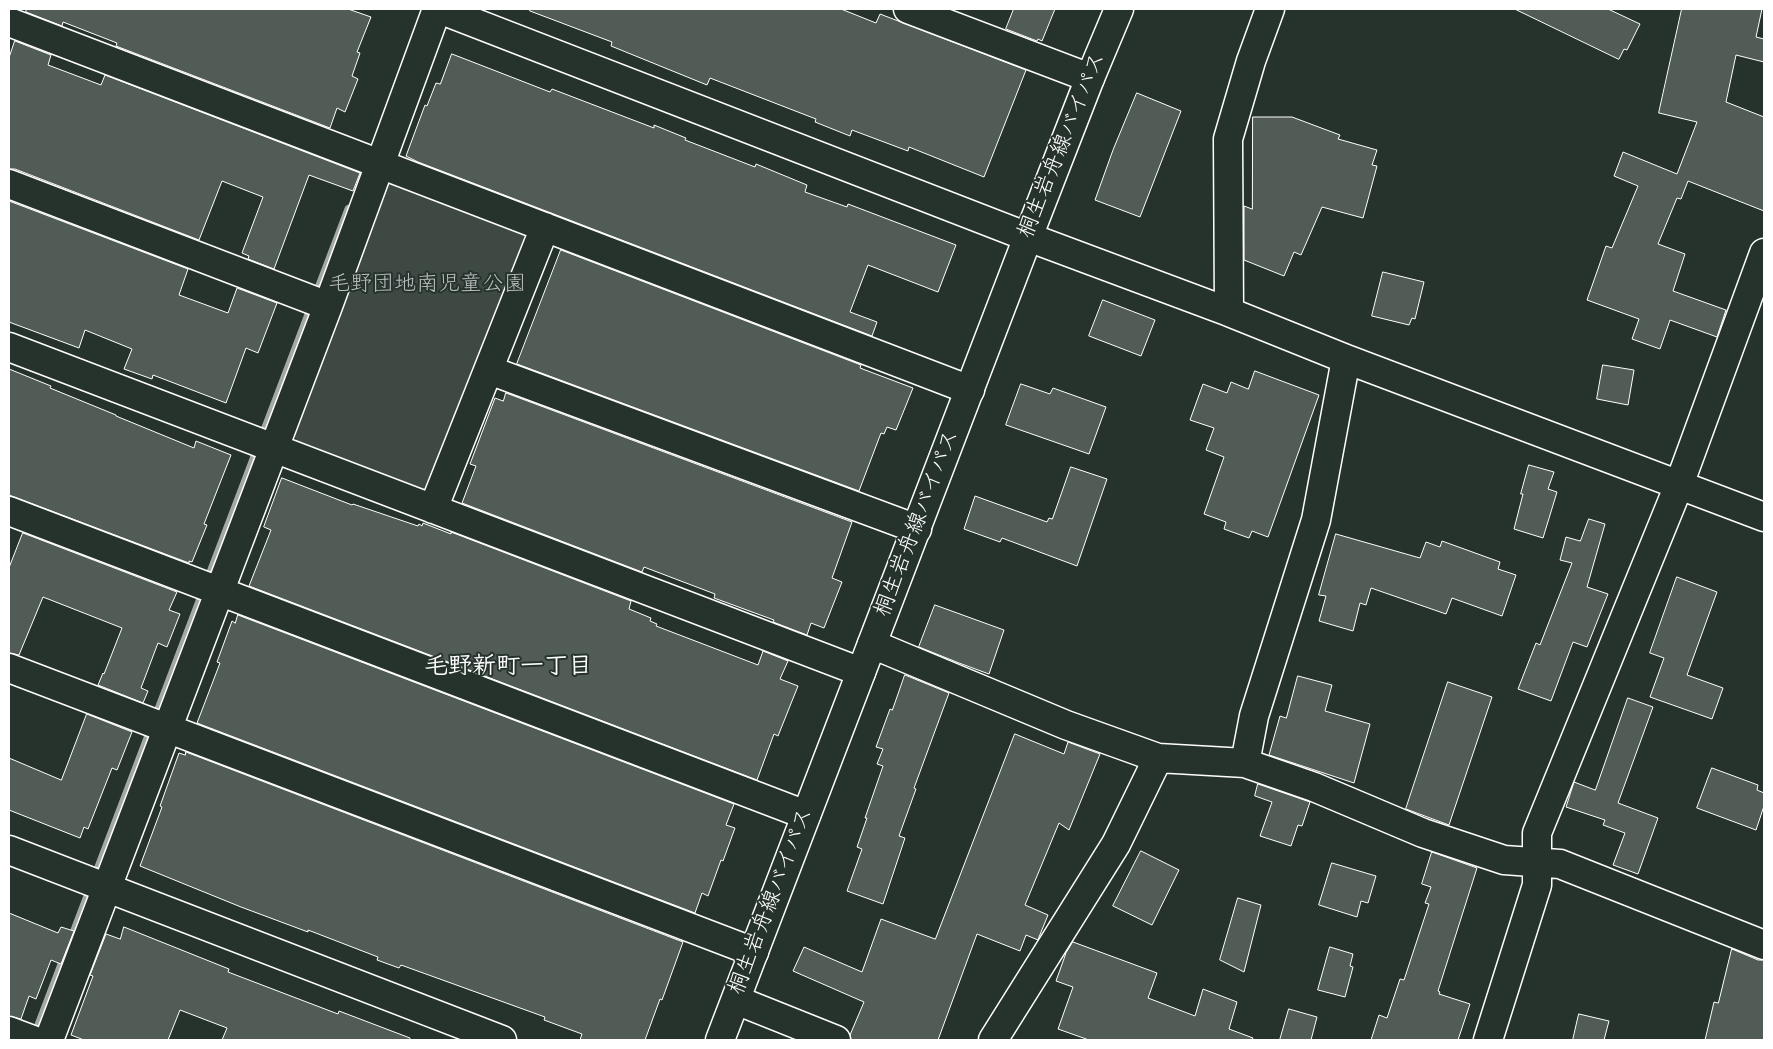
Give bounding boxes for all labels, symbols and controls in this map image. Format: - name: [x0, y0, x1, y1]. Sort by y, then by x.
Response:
- street label: 桐生岩舟線バイパス: [1015, 49, 1113, 243]
- park label: 毛野団地南児童公園: [328, 273, 526, 299]
- street label: 桐生岩舟線バイパス: [871, 427, 967, 621]
- district label: 毛野新町一丁目: [424, 655, 592, 683]
- street label: 桐生岩舟線バイパス: [725, 805, 821, 999]

